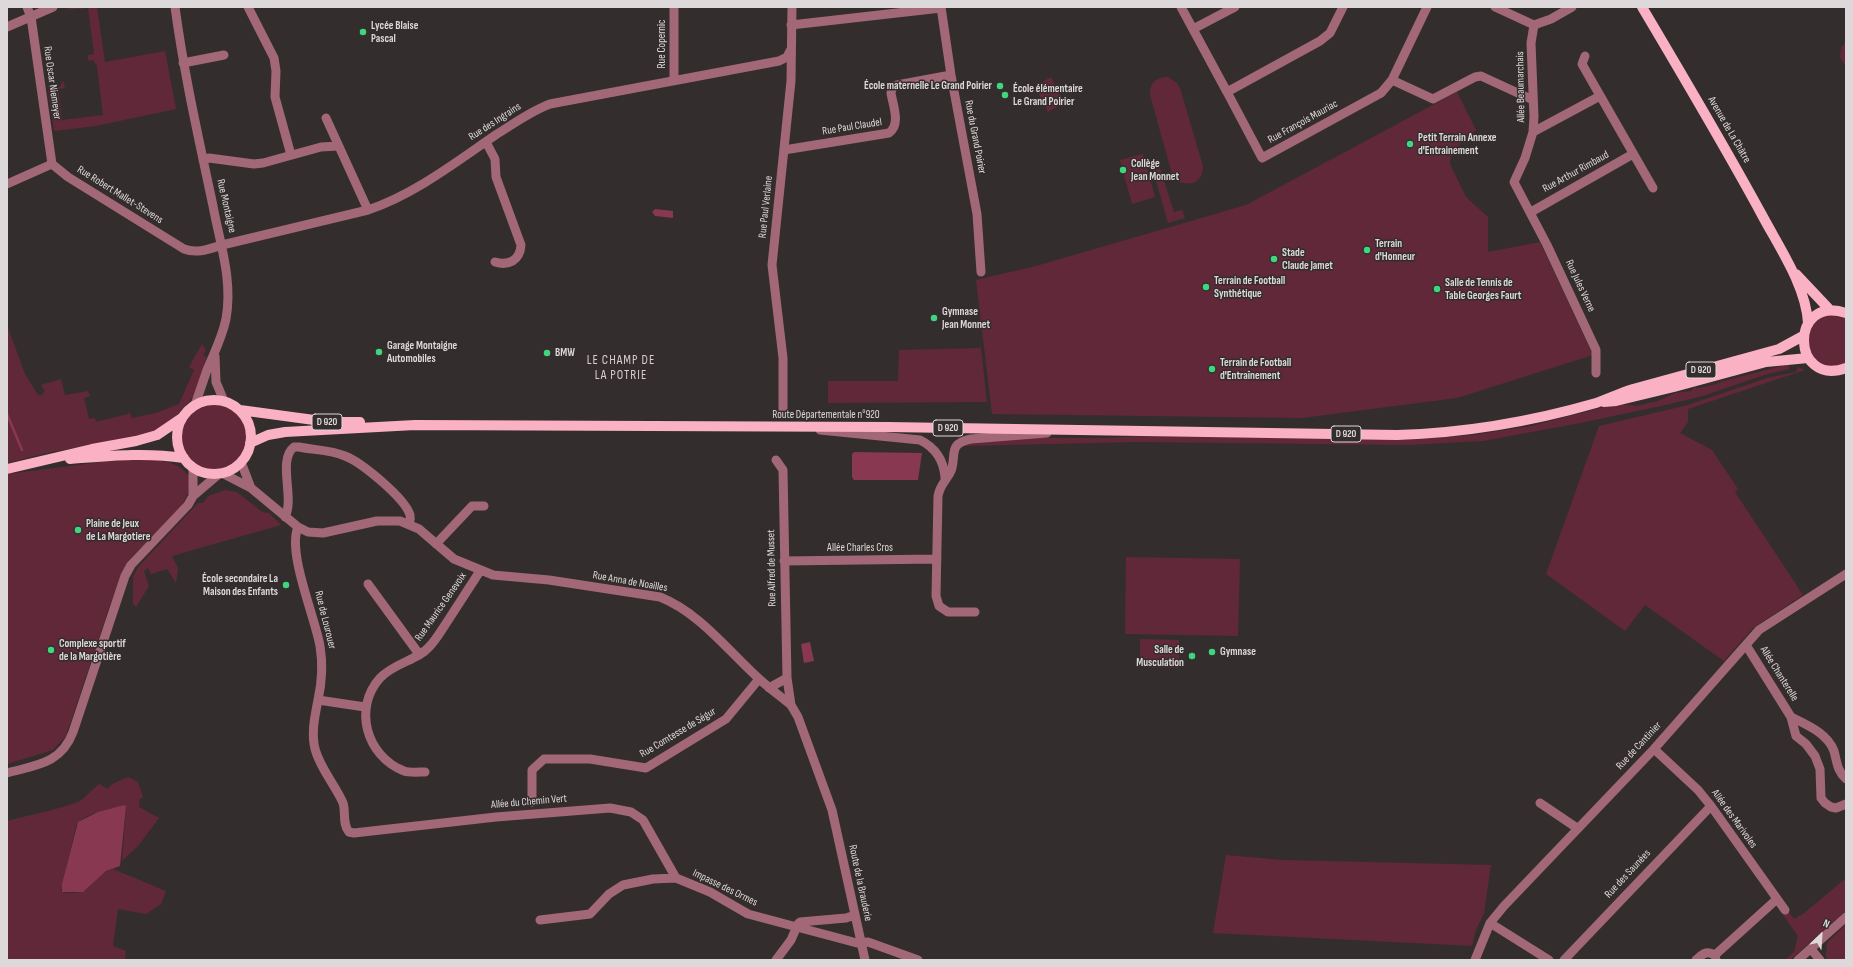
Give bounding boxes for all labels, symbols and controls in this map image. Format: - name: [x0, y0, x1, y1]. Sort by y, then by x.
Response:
- place label: Lycée Blaise Pascal: [371, 19, 418, 45]
- street label: Rue Copernic: [655, 20, 669, 68]
- marker: Lycée Blaise Pascal: [358, 27, 368, 37]
- street label: Rue Oscar Niemeyer: [40, 46, 64, 120]
- street label: Allée Beaumarchais: [1514, 51, 1528, 123]
- place label: École maternelle Le Grand Poirier: [864, 79, 992, 93]
- marker: École maternelle Le Grand Poirier: [995, 81, 1005, 91]
- place label: École élémentaire Le Grand Poirier: [1013, 82, 1083, 108]
- marker: École élémentaire Le Grand Poirier: [1000, 90, 1010, 100]
- street label: Avenue de La Châtre: [1705, 94, 1753, 166]
- street label: Rue François Mauriac: [1266, 97, 1340, 147]
- street label: Rue du Grand Poirier: [961, 99, 989, 175]
- street label: Rue des Ingrains: [466, 100, 524, 144]
- street label: Rue Paul Claudel: [821, 116, 883, 138]
- place label: Petit Terrain Annexe d'Entrainement: [1418, 131, 1497, 157]
- marker: Petit Terrain Annexe d'Entrainement: [1405, 139, 1415, 149]
- street label: Rue Arthur Rimbaud: [1541, 148, 1611, 196]
- place label: Collège Jean Monnet: [1131, 157, 1179, 183]
- street label: Rue Robert Mallet-Stevens: [75, 163, 165, 227]
- marker: Collège Jean Monnet: [1118, 165, 1128, 175]
- street label: Rue Paul Verlaine: [756, 175, 776, 239]
- street label: Rue Montaigne: [213, 178, 239, 234]
- place label: Terrain d'Honneur: [1375, 237, 1415, 263]
- marker: Terrain d'Honneur: [1362, 245, 1372, 255]
- place label: Stade Claude Jamet: [1282, 246, 1333, 272]
- marker: Stade Claude Jamet: [1269, 254, 1279, 264]
- street label: Rue Jules Verne: [1562, 258, 1598, 314]
- place label: Terrain de Football Synthétique: [1214, 274, 1285, 300]
- place label: Salle de Tennis de Table Georges Faurt: [1445, 276, 1521, 302]
- marker: Terrain de Football Synthétique: [1201, 282, 1211, 292]
- marker: Salle de Tennis de Table Georges Faurt: [1432, 284, 1442, 294]
- place label: Gymnase Jean Monnet: [942, 305, 990, 331]
- marker: Gymnase Jean Monnet: [929, 313, 939, 323]
- place label: Garage Montaigne Automobiles: [387, 339, 457, 365]
- place label: BMW: [555, 346, 575, 360]
- marker: Garage Montaigne Automobiles: [374, 347, 384, 357]
- marker: BMW: [542, 348, 552, 358]
- district label: LE CHAMP DE LA POTRIE: [587, 353, 655, 384]
- place label: Terrain de Football d'Entraînement: [1220, 356, 1291, 382]
- road number: D 920: [1686, 362, 1716, 378]
- marker: Terrain de Football d'Entraînement: [1207, 364, 1217, 374]
- street label: Route Départementale n°920: [772, 408, 880, 422]
- road number: D 920: [312, 414, 342, 430]
- road number: D 920: [933, 420, 963, 436]
- road number: D 920: [1331, 426, 1361, 442]
- place label: Plaine de Jeux de La Margotiere: [86, 517, 150, 543]
- marker: Plaine de Jeux de La Margotiere: [73, 525, 83, 535]
- street label: Rue Alfred de Musset: [765, 529, 779, 607]
- street label: Allée Charles Cros: [827, 541, 893, 555]
- street label: Rue Anna de Noailles: [592, 569, 668, 595]
- street label: Rue Maurice Genevoix: [412, 570, 470, 644]
- place label: École secondaire La Maison des Enfants: [202, 572, 278, 598]
- marker: École secondaire La Maison des Enfants: [281, 580, 291, 590]
- street label: Rue de Lourouer: [311, 590, 339, 650]
- place label: Complexe sportif de la Margotière: [59, 637, 126, 663]
- place label: Salle de Musculation: [1136, 643, 1184, 669]
- street label: Allée Chanterelle: [1757, 644, 1801, 704]
- marker: Complexe sportif de la Margotière: [46, 645, 56, 655]
- place label: Gymnase: [1220, 645, 1256, 659]
- marker: Gymnase: [1207, 647, 1217, 657]
- marker: Salle de Musculation: [1187, 651, 1197, 661]
- street label: Rue Comtesse de Ségur: [638, 705, 718, 761]
- street label: Rue de Cantinier: [1614, 719, 1664, 773]
- street label: Allée des Marivoles: [1708, 787, 1760, 851]
- street label: Allée du Chemin Vert: [490, 792, 568, 812]
- street label: Route de la Brauderie: [845, 844, 875, 922]
- street label: Rue des Saunées: [1602, 847, 1654, 901]
- street label: Impasse des Ormes: [690, 867, 760, 909]
- north arrow: [1801, 915, 1841, 955]
- text: N: [1821, 917, 1832, 931]

